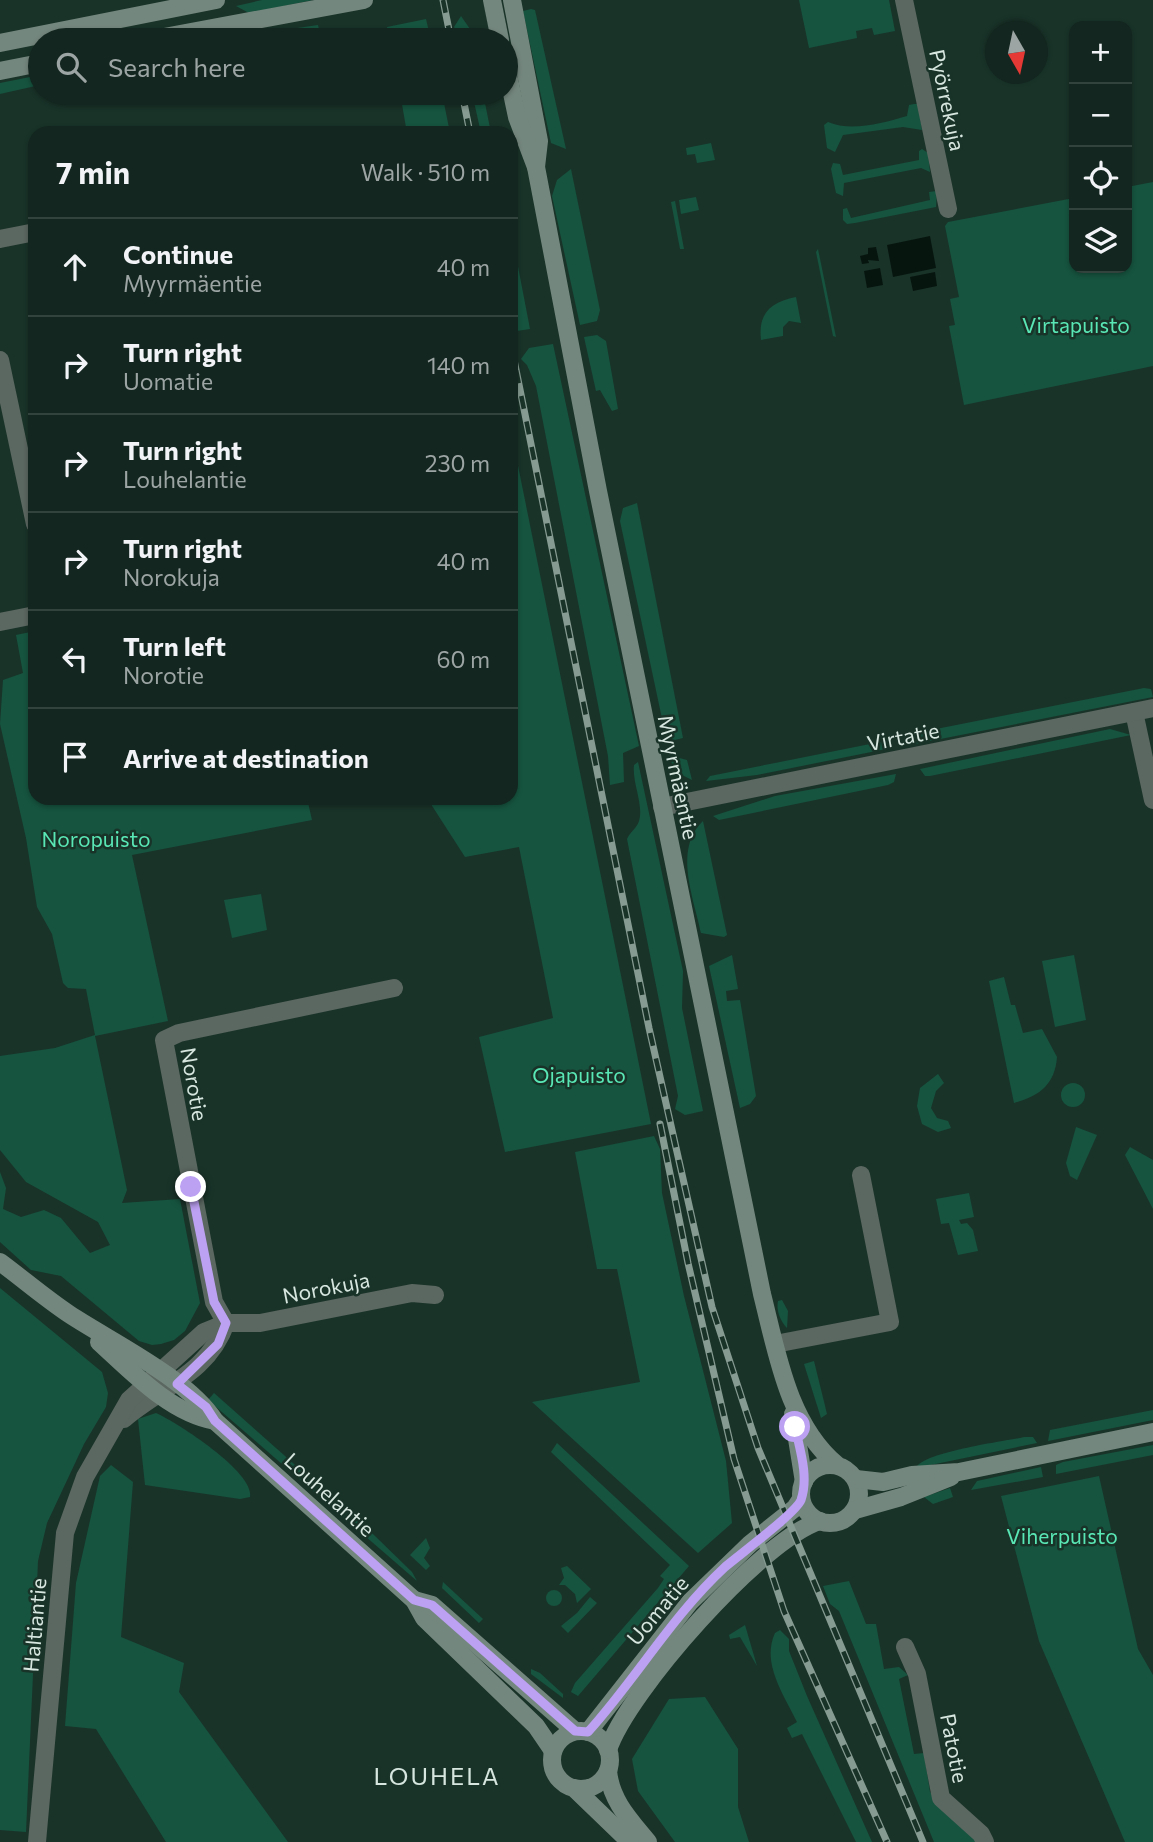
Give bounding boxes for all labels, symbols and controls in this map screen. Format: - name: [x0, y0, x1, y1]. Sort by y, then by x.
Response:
- north arrow: [985, 21, 1048, 84]
- map controls: [1069, 21, 1132, 273]
- button: +: [1069, 21, 1132, 84]
- search box: [28, 28, 518, 105]
- street label: Pyörrekuja: [925, 47, 971, 153]
- icon: search: [52, 48, 90, 86]
- text: Search here: [108, 51, 246, 82]
- button: −: [1069, 84, 1132, 147]
- button: locate: [1069, 147, 1132, 210]
- text: 7 min: [56, 153, 130, 190]
- text: Walk · 510 m: [361, 158, 490, 186]
- button: layers: [1069, 210, 1132, 273]
- text: Continue: [123, 238, 233, 269]
- icon: ahead: [56, 248, 94, 286]
- text: 40 m: [437, 253, 490, 281]
- text: Myyrmäentie: [123, 269, 262, 297]
- park label: Virtapuisto: [1022, 312, 1130, 337]
- text: Turn right: [123, 336, 242, 367]
- icon: right: [56, 346, 94, 384]
- text: 140 m: [427, 351, 490, 379]
- text: Uomatie: [123, 367, 213, 395]
- text: Turn right: [123, 434, 242, 465]
- icon: right: [56, 444, 94, 482]
- text: 230 m: [425, 449, 490, 477]
- text: Louhelantie: [123, 465, 247, 493]
- text: Turn right: [123, 532, 242, 563]
- icon: right: [56, 542, 94, 580]
- text: 40 m: [437, 547, 490, 575]
- text: Norokuja: [123, 563, 220, 591]
- text: Turn left: [123, 630, 226, 661]
- icon: left: [56, 640, 94, 678]
- text: 60 m: [437, 645, 490, 673]
- text: Norotie: [123, 661, 204, 689]
- street label: Myyrmäentie: [654, 712, 704, 842]
- street label: Virtatie: [865, 717, 941, 755]
- icon: arrive: [56, 738, 94, 776]
- text: Arrive at destination: [123, 742, 369, 773]
- park label: Noropuisto: [41, 826, 151, 851]
- street label: Norotie: [176, 1045, 214, 1123]
- park label: Ojapuisto: [532, 1062, 626, 1087]
- route end: [175, 1171, 206, 1202]
- street label: Norokuja: [280, 1266, 372, 1308]
- route start: [779, 1411, 810, 1442]
- street label: Louhelantie: [280, 1447, 380, 1541]
- park label: Viherpuisto: [1006, 1523, 1118, 1548]
- street label: Uomatie: [621, 1570, 693, 1650]
- street label: Haltiantie: [17, 1577, 51, 1673]
- street label: Patotie: [936, 1711, 974, 1785]
- district label: LOUHELA: [374, 1761, 500, 1790]

